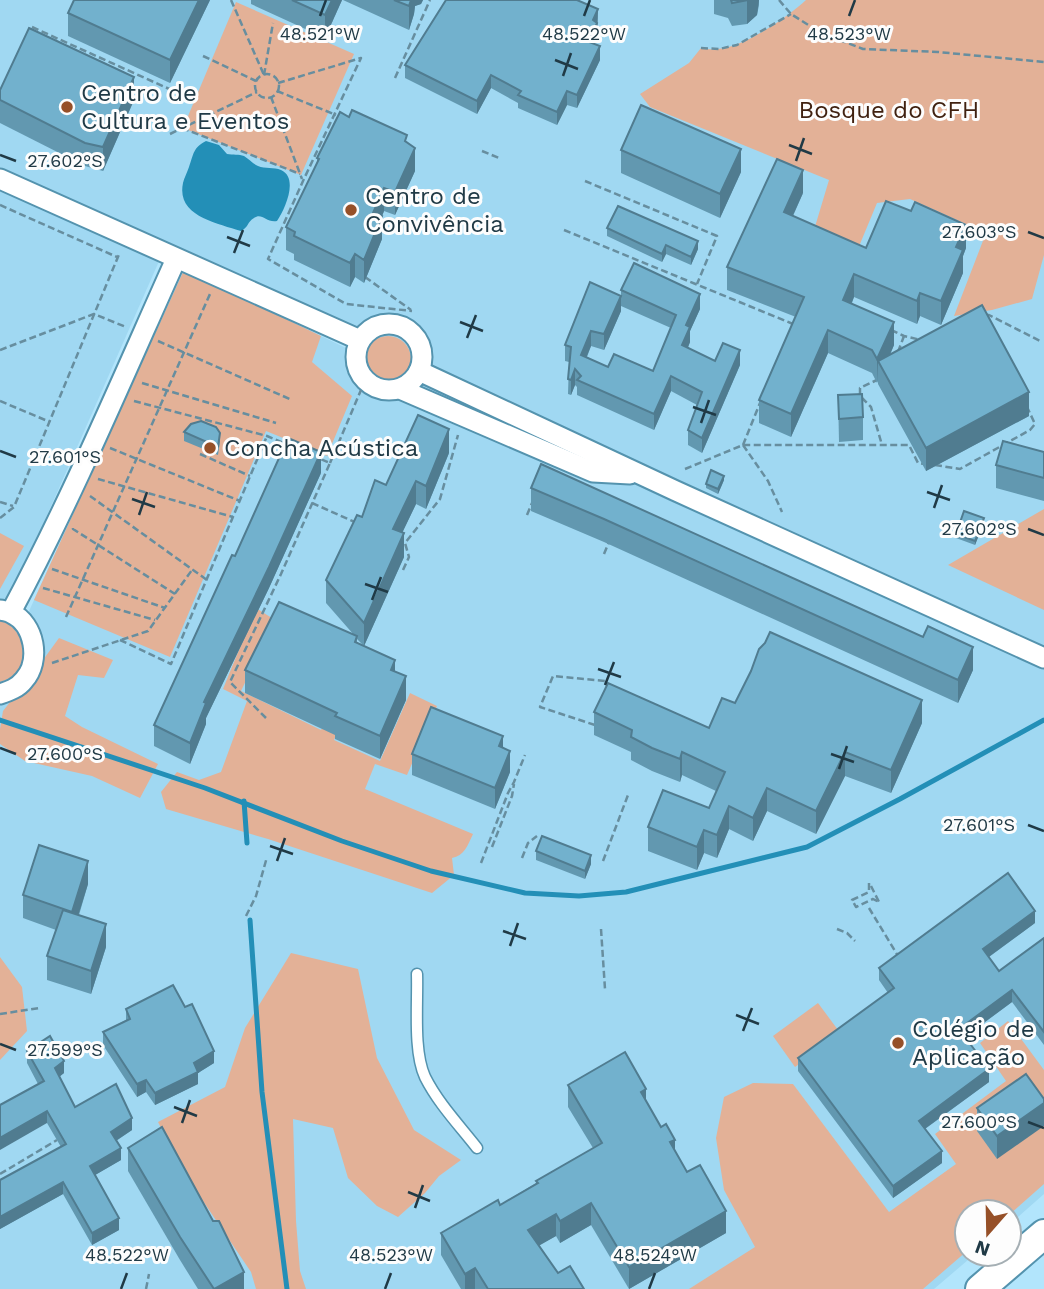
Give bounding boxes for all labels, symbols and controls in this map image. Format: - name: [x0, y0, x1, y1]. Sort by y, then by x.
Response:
- text: 48.521°W: [280, 23, 360, 44]
- text: 48.522°W: [542, 23, 626, 44]
- text: 48.523°W: [807, 23, 891, 44]
- place label: Centro de Cultura e Eventos: [81, 79, 289, 135]
- park label: Bosque do CFH: [799, 96, 979, 124]
- marker: Centro de Cultura e Eventos: [59, 99, 75, 115]
- text: 27.602°S: [27, 150, 103, 171]
- place label: Centro de Convivência: [365, 182, 504, 238]
- marker: Centro de Convivência: [343, 202, 359, 218]
- text: 27.603°S: [941, 221, 1017, 242]
- place label: Concha Acústica: [224, 434, 418, 462]
- marker: Concha Acústica: [202, 440, 218, 456]
- text: 27.601°S: [29, 446, 101, 467]
- text: 27.602°S: [941, 518, 1017, 539]
- text: 27.600°S: [27, 743, 103, 764]
- text: 27.601°S: [943, 814, 1015, 835]
- place label: Colégio de Aplicação: [912, 1015, 1035, 1071]
- marker: Colégio de Aplicação: [890, 1035, 906, 1051]
- text: 27.599°S: [27, 1039, 103, 1060]
- text: 27.600°S: [941, 1111, 1017, 1132]
- north arrow: [953, 1198, 1023, 1268]
- text: N: [972, 1235, 993, 1262]
- text: 48.522°W: [85, 1244, 169, 1265]
- text: 48.523°W: [349, 1244, 433, 1265]
- text: 48.524°W: [613, 1244, 697, 1265]

